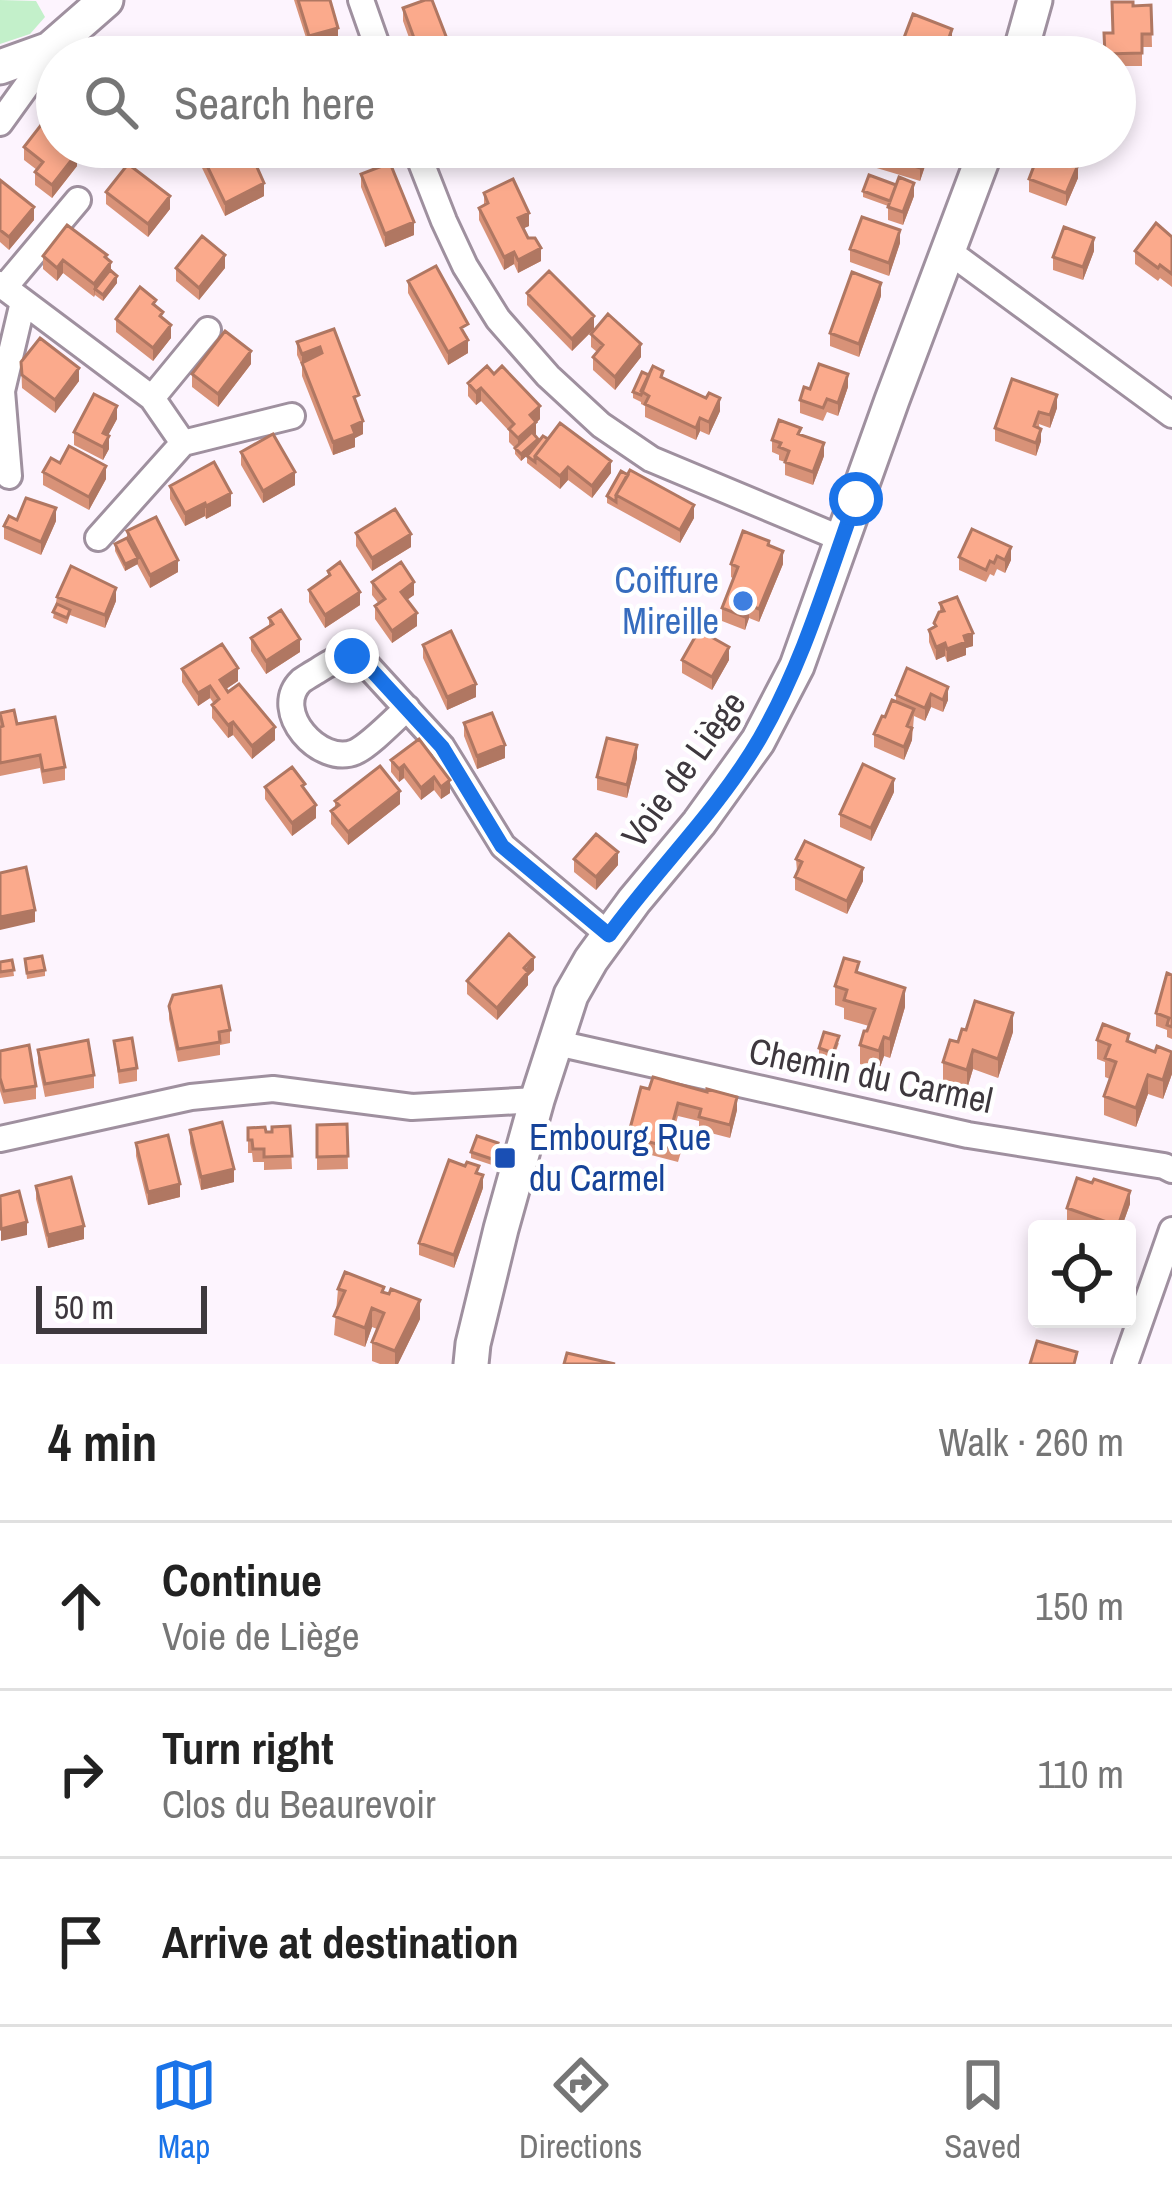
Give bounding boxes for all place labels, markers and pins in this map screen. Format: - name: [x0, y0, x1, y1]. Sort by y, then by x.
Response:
- place label: Coiffure Mireille: [614, 556, 719, 645]
- marker: Coiffure Mireille: [730, 588, 756, 614]
- place label: Embourg Rue du Carmel: [529, 1113, 711, 1202]
- marker: Embourg Rue du Carmel: [492, 1145, 518, 1171]

